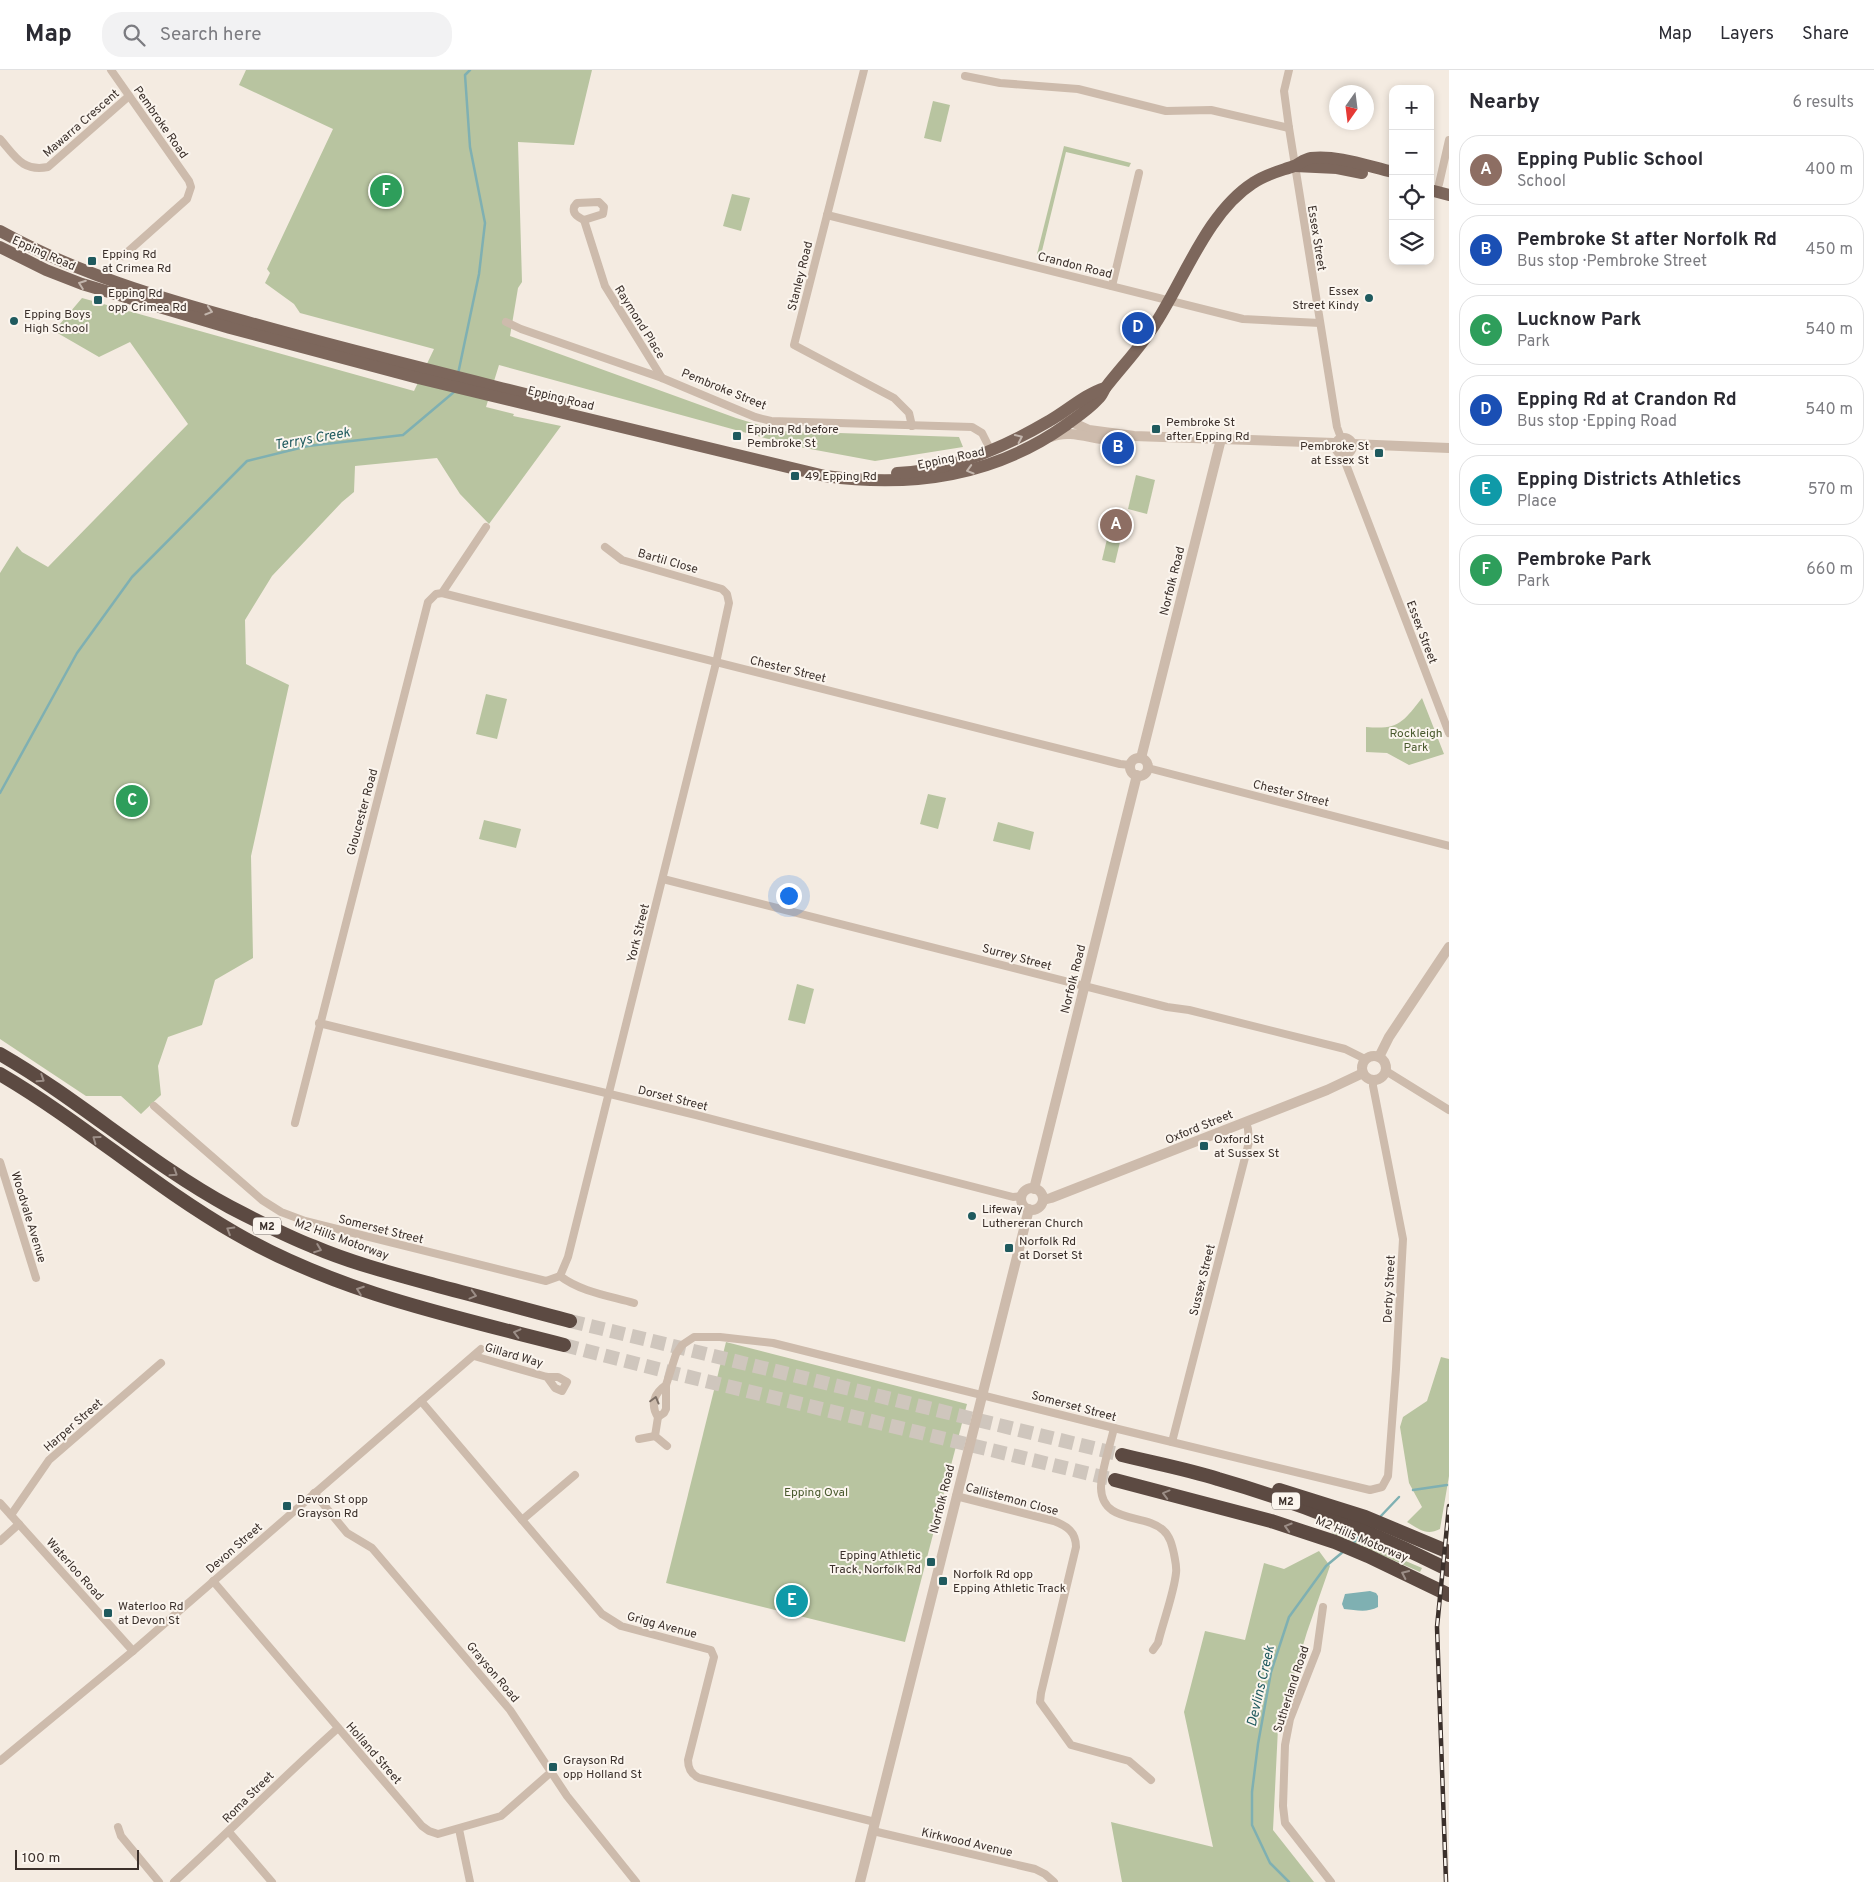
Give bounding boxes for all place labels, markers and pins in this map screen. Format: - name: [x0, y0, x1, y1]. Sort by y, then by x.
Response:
- pin: F: [370, 172, 402, 210]
- place label: Epping Rd at Crimea Rd: [102, 247, 171, 277]
- marker: Epping Rd at Crimea Rd: [86, 255, 98, 267]
- place label: Essex Street Kindy: [1292, 284, 1359, 314]
- place label: Epping Rd opp Crimea Rd: [108, 286, 187, 316]
- marker: Essex Street Kindy: [1363, 292, 1375, 304]
- marker: Epping Rd opp Crimea Rd: [92, 294, 104, 306]
- place label: Epping Boys High School: [24, 307, 91, 337]
- pin: D: [1122, 309, 1154, 347]
- marker: Epping Boys High School: [8, 315, 20, 327]
- place label: Pembroke St after Epping Rd: [1166, 415, 1250, 445]
- place label: Epping Rd before Pembroke St: [747, 422, 839, 452]
- marker: Pembroke St after Epping Rd: [1150, 423, 1162, 435]
- pin: B: [1102, 429, 1134, 467]
- marker: Epping Rd before Pembroke St: [731, 430, 743, 442]
- place label: Pembroke St at Essex St: [1300, 439, 1369, 469]
- marker: Pembroke St at Essex St: [1373, 447, 1385, 459]
- place label: 49 Epping Rd: [805, 469, 877, 485]
- marker: 49 Epping Rd: [789, 470, 801, 482]
- pin: A: [1100, 506, 1132, 544]
- pin: C: [116, 782, 148, 820]
- place label: Oxford St at Sussex St: [1214, 1132, 1279, 1162]
- marker: Oxford St at Sussex St: [1198, 1140, 1210, 1152]
- place label: Lifeway Luthereran Church: [982, 1202, 1083, 1232]
- marker: Lifeway Luthereran Church: [966, 1210, 978, 1222]
- place label: Norfolk Rd at Dorset St: [1019, 1234, 1083, 1264]
- marker: Norfolk Rd at Dorset St: [1003, 1242, 1015, 1254]
- place label: Devon St opp Grayson Rd: [297, 1492, 368, 1522]
- marker: Devon St opp Grayson Rd: [281, 1500, 293, 1512]
- place label: Epping Athletic Track, Norfolk Rd: [829, 1548, 921, 1578]
- marker: Epping Athletic Track, Norfolk Rd: [925, 1556, 937, 1568]
- place label: Norfolk Rd opp Epping Athletic Track: [953, 1567, 1066, 1597]
- marker: Norfolk Rd opp Epping Athletic Track: [937, 1575, 949, 1587]
- pin: E: [776, 1582, 808, 1620]
- place label: Waterloo Rd at Devon St: [118, 1599, 184, 1629]
- marker: Waterloo Rd at Devon St: [102, 1607, 114, 1619]
- place label: Grayson Rd opp Holland St: [563, 1753, 642, 1783]
- marker: Grayson Rd opp Holland St: [547, 1761, 559, 1773]

